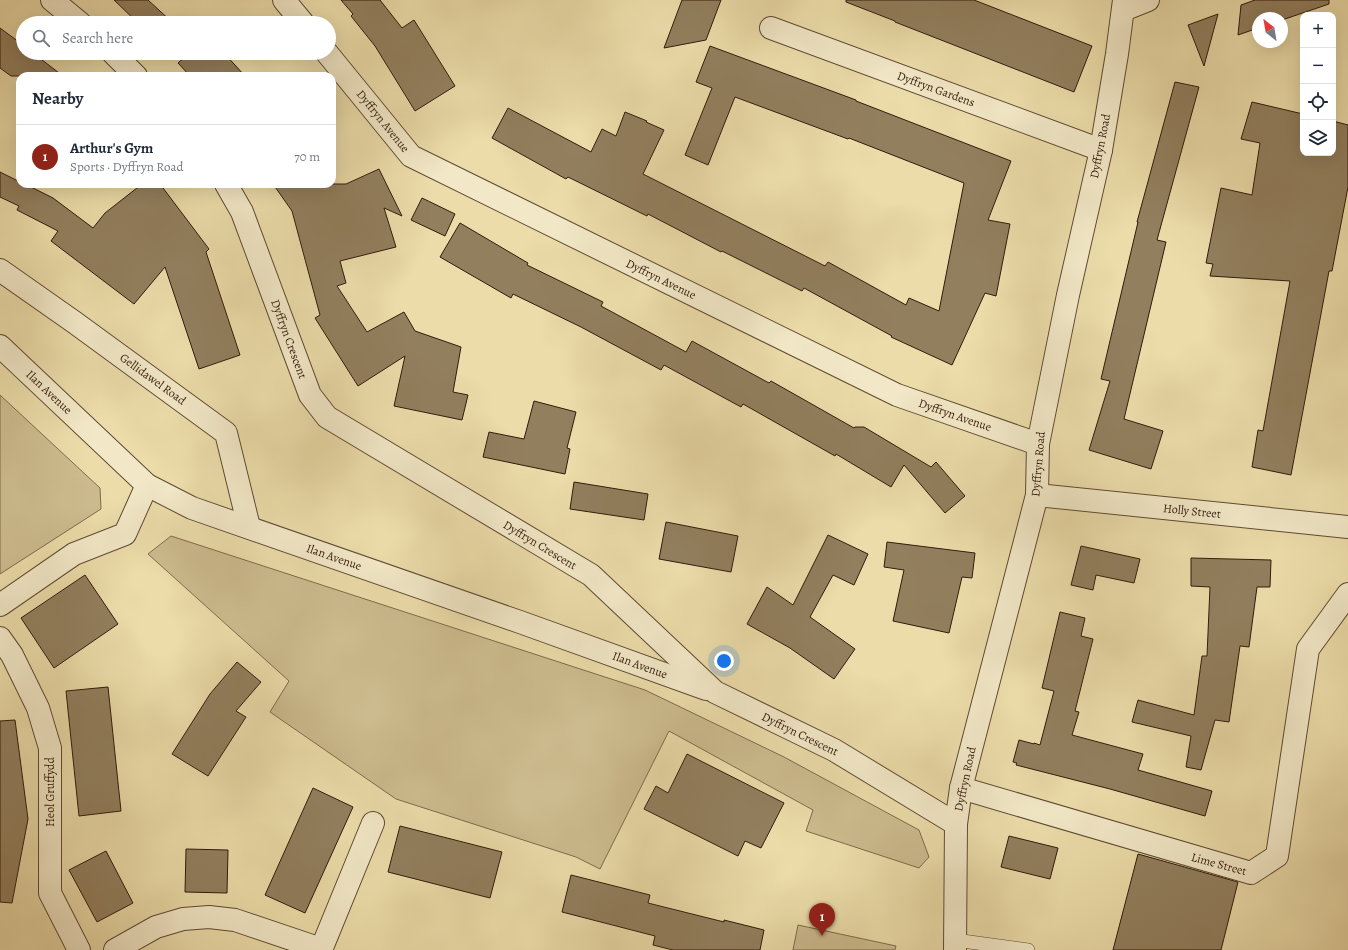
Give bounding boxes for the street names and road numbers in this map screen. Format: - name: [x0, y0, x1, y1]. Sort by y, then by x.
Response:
- street label: Dyffryn Gardens: [895, 68, 977, 111]
- street label: Dyffryn Avenue: [353, 86, 413, 156]
- street label: Dyffryn Road: [1086, 112, 1114, 180]
- street label: Dyffryn Avenue: [623, 255, 699, 303]
- street label: Dyffryn Crescent: [267, 297, 311, 381]
- street label: Gellidawel Road: [117, 350, 190, 409]
- street label: Ilan Avenue: [23, 367, 75, 417]
- street label: Dyffryn Avenue: [916, 395, 994, 435]
- street label: Dyffryn Road: [1027, 430, 1049, 497]
- street label: Holly Street: [1162, 500, 1222, 522]
- street label: Dyffryn Crescent: [500, 517, 580, 573]
- street label: Ilan Avenue: [304, 540, 364, 574]
- street label: Ilan Avenue: [610, 648, 670, 682]
- street label: Dyffryn Crescent: [759, 709, 841, 759]
- street label: Dyffryn Road: [950, 745, 980, 813]
- street label: Heol Gruffydd: [42, 756, 58, 827]
- street label: Lime Street: [1190, 849, 1248, 879]

